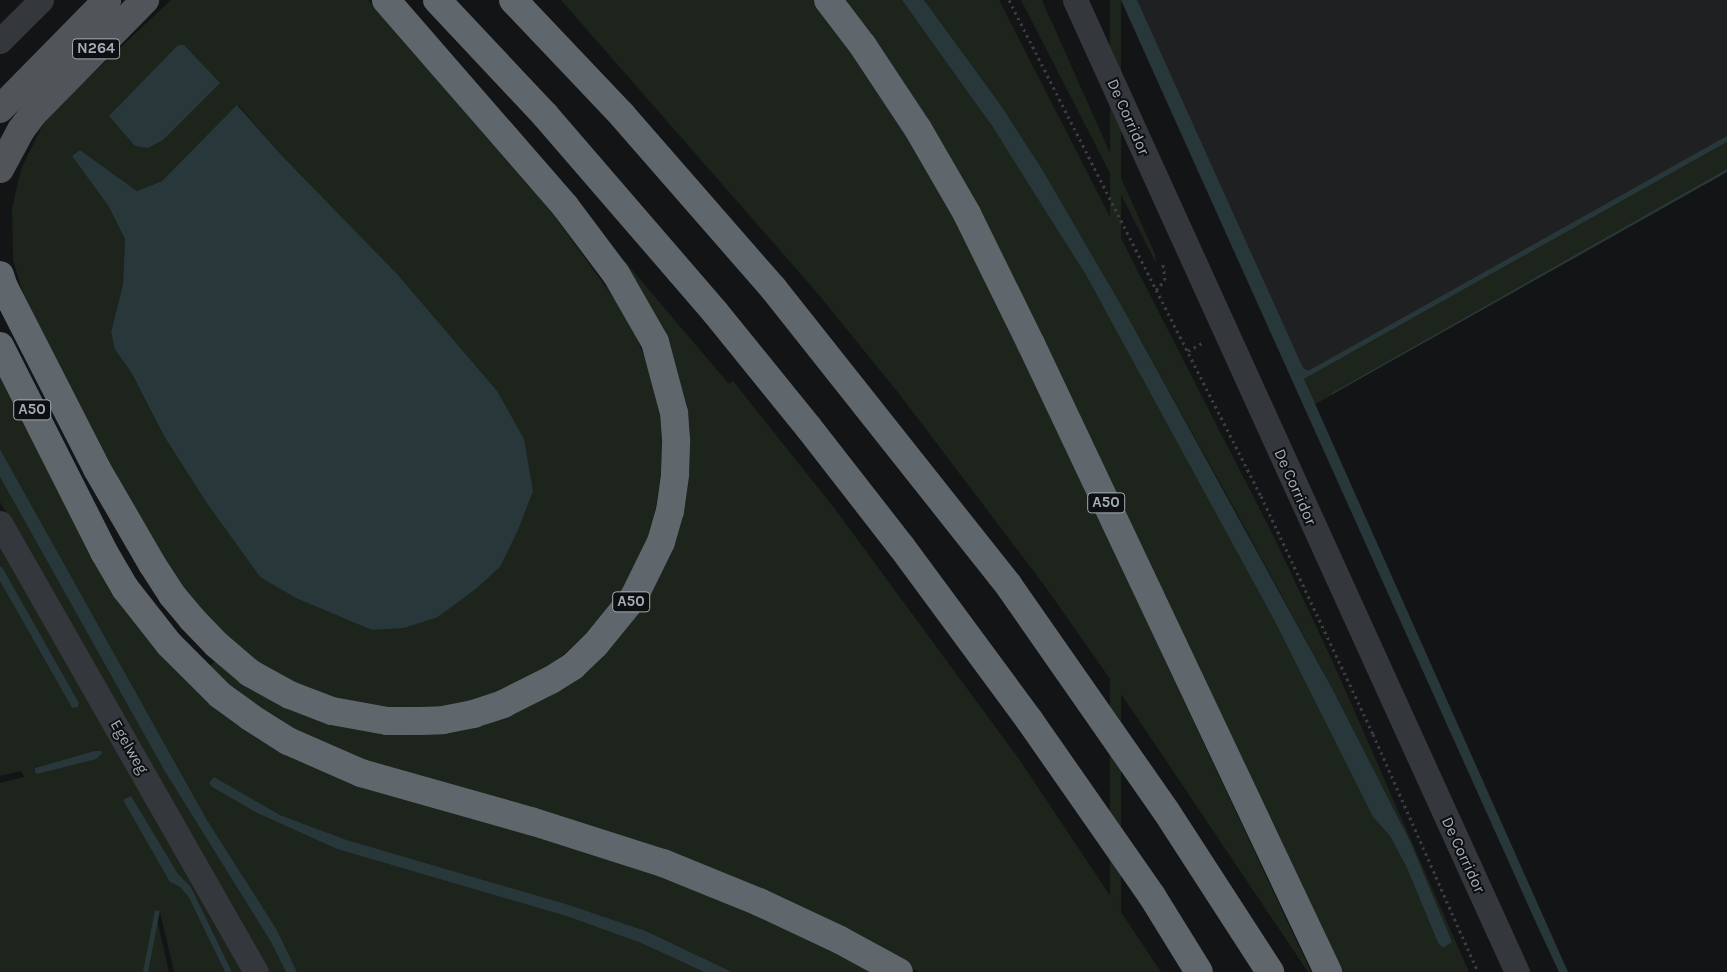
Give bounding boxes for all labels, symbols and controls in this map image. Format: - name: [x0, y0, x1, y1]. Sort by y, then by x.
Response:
- road number: N264: [71, 36, 121, 62]
- street label: De Corridor: [1103, 76, 1153, 158]
- road number: A50: [12, 398, 52, 422]
- street label: De Corridor: [1270, 446, 1320, 528]
- road number: A50: [1086, 490, 1126, 516]
- road number: A50: [611, 590, 651, 614]
- street label: Egelweg: [106, 716, 152, 778]
- street label: De Corridor: [1437, 814, 1489, 896]

